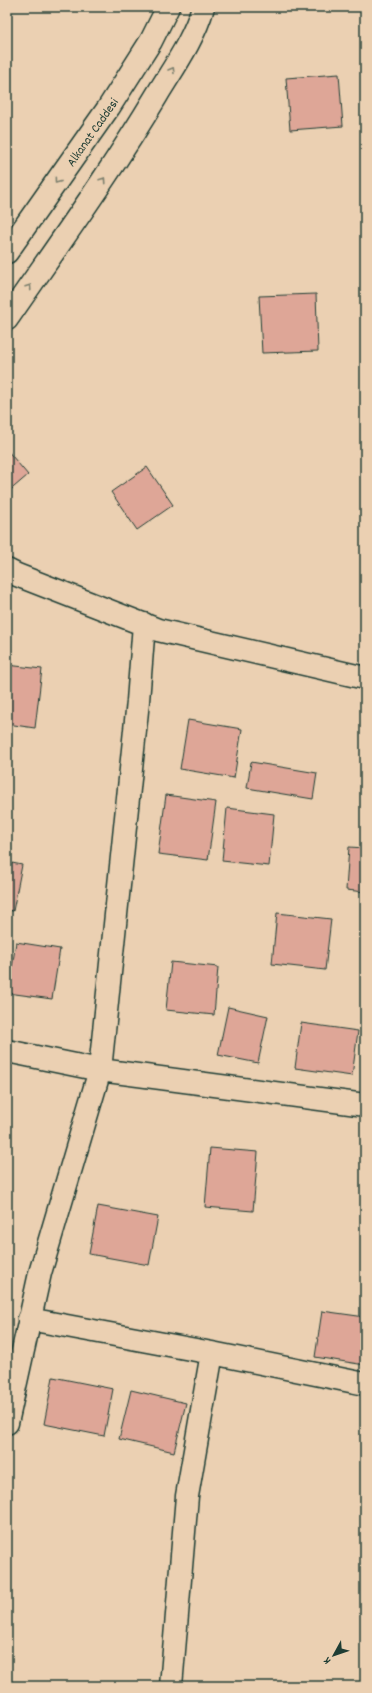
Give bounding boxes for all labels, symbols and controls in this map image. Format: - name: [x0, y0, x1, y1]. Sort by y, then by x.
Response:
- one-way arrow: [167, 67, 174, 74]
- street label: Alkanat Caddesi: [63, 95, 125, 171]
- one-way arrow: [55, 177, 62, 184]
- one-way arrow: [98, 177, 106, 184]
- one-way arrow: [24, 284, 32, 291]
- north arrow: [314, 1635, 354, 1675]
- text: K: [320, 1653, 336, 1667]

